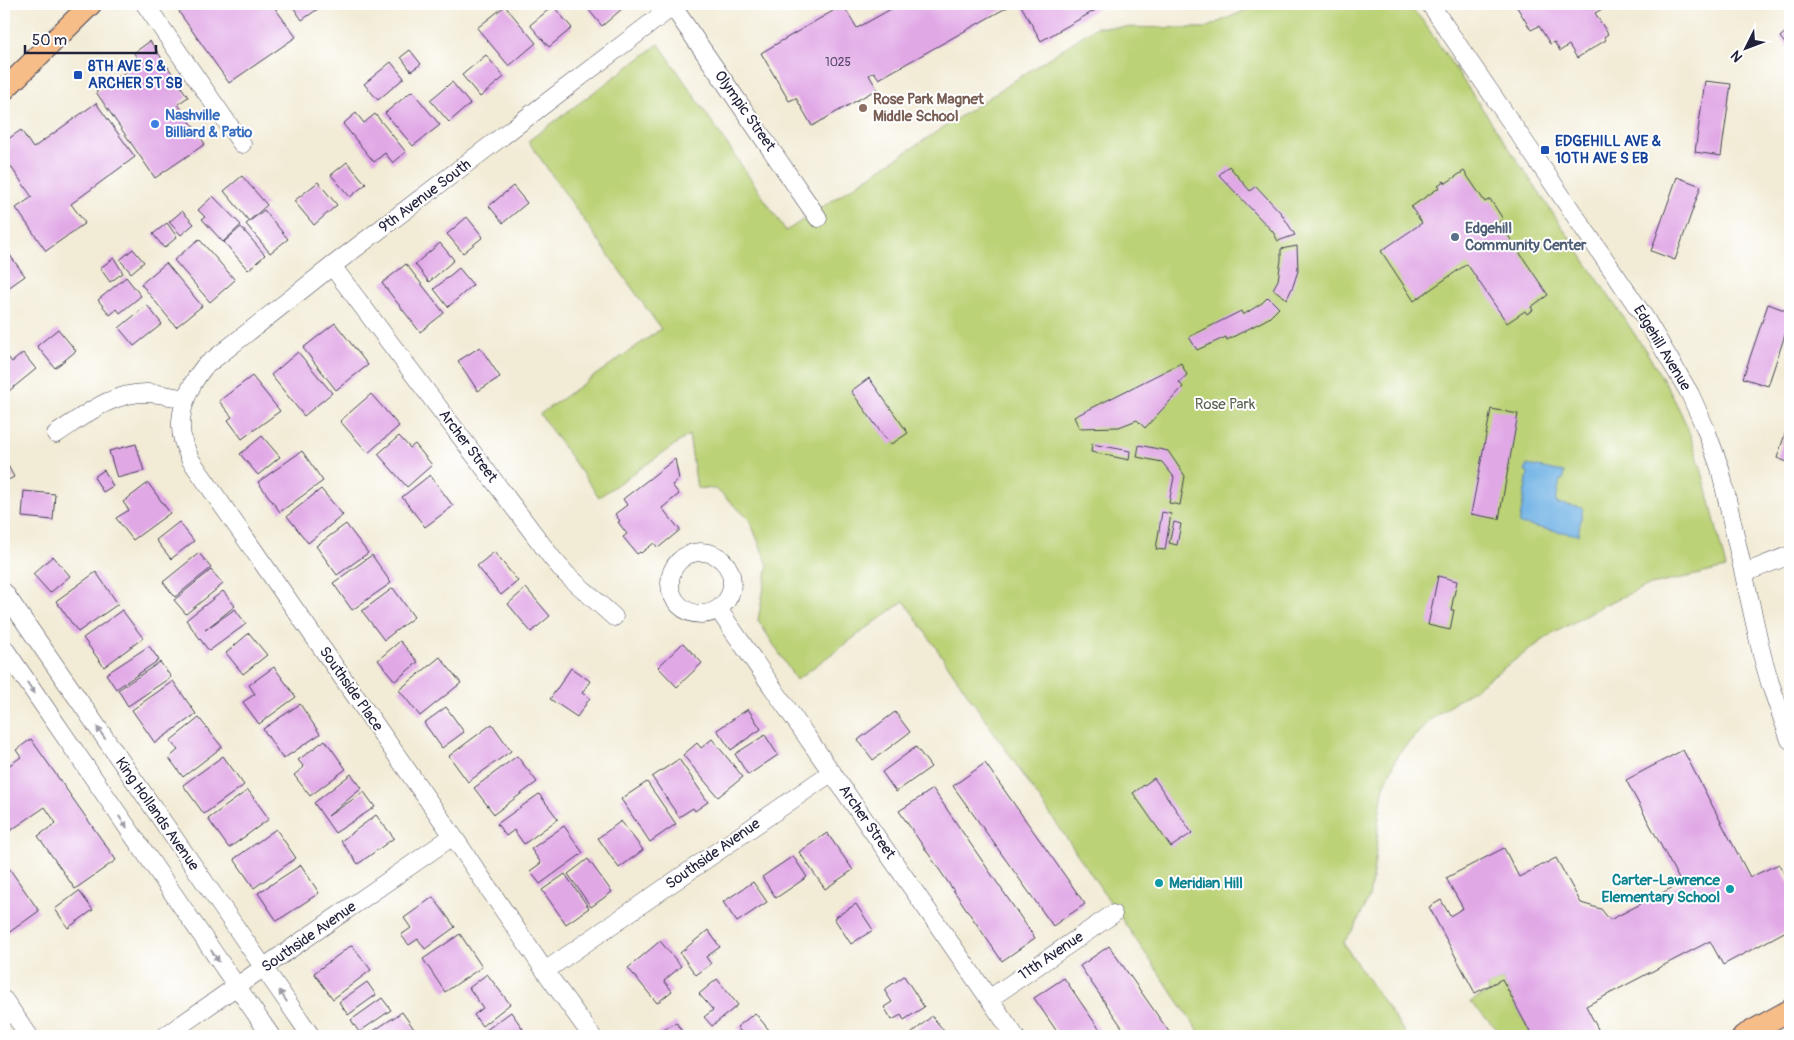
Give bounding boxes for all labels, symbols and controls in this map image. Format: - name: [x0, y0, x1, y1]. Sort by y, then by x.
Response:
- scale bar: [25, 22, 156, 54]
- north arrow: [1722, 22, 1772, 72]
- text: 50 m: [32, 31, 67, 50]
- text: N: [1727, 47, 1746, 66]
- house number: 1025: [825, 55, 851, 70]
- place label: 8TH AVE S & ARCHER ST SB: [88, 57, 183, 93]
- street label: Olympic Street: [710, 67, 780, 156]
- marker: 8TH AVE S & ARCHER ST SB: [72, 69, 84, 81]
- place label: Rose Park Magnet Middle School: [873, 90, 985, 126]
- marker: Rose Park Magnet Middle School: [857, 102, 869, 114]
- place label: Nashville Billiard & Patio: [165, 106, 252, 142]
- marker: Nashville Billiard & Patio: [149, 118, 161, 130]
- place label: EDGEHILL AVE & 10TH AVE S EB: [1555, 132, 1661, 168]
- marker: EDGEHILL AVE & 10TH AVE S EB: [1539, 144, 1551, 156]
- street label: 9th Avenue South: [375, 155, 475, 237]
- place label: Edgehill Community Center: [1465, 219, 1587, 255]
- marker: Edgehill Community Center: [1449, 231, 1461, 243]
- street label: Edgehill Avenue: [1629, 302, 1695, 395]
- park label: Rose Park: [1195, 395, 1256, 414]
- street label: Archer Street: [434, 406, 502, 487]
- street label: Southside Place: [315, 643, 387, 735]
- one-way arrow: [26, 681, 36, 695]
- one-way arrow: [96, 726, 106, 740]
- street label: King Hollands Avenue: [111, 754, 204, 875]
- street label: Archer Street: [834, 781, 900, 864]
- street label: Southside Avenue: [662, 814, 764, 894]
- one-way arrow: [118, 815, 128, 829]
- place label: Carter-Lawrence Elementary School: [1602, 871, 1721, 907]
- place label: Meridian Hill: [1169, 874, 1243, 893]
- marker: Meridian Hill: [1153, 877, 1165, 889]
- marker: Carter-Lawrence Elementary School: [1724, 883, 1736, 895]
- street label: Southside Avenue: [258, 897, 360, 977]
- street label: 11th Avenue: [1015, 927, 1088, 985]
- one-way arrow: [210, 949, 220, 963]
- one-way arrow: [278, 989, 288, 1003]

